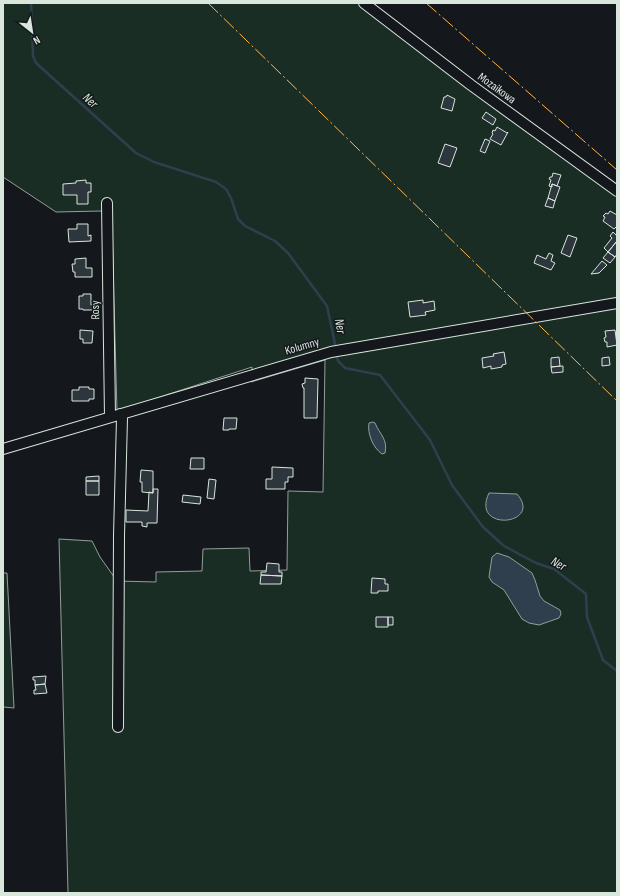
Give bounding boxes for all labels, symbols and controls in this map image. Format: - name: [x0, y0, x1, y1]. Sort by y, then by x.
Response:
- north arrow: [12, 12, 52, 52]
- text: N: [31, 33, 43, 47]
- street label: Mozaikowa: [475, 69, 519, 108]
- water label: Ner: [79, 90, 102, 113]
- street label: Rosy: [88, 300, 103, 320]
- water label: Ner: [331, 317, 350, 337]
- street label: Kolumny: [283, 334, 321, 358]
- water label: Ner: [548, 553, 570, 575]

